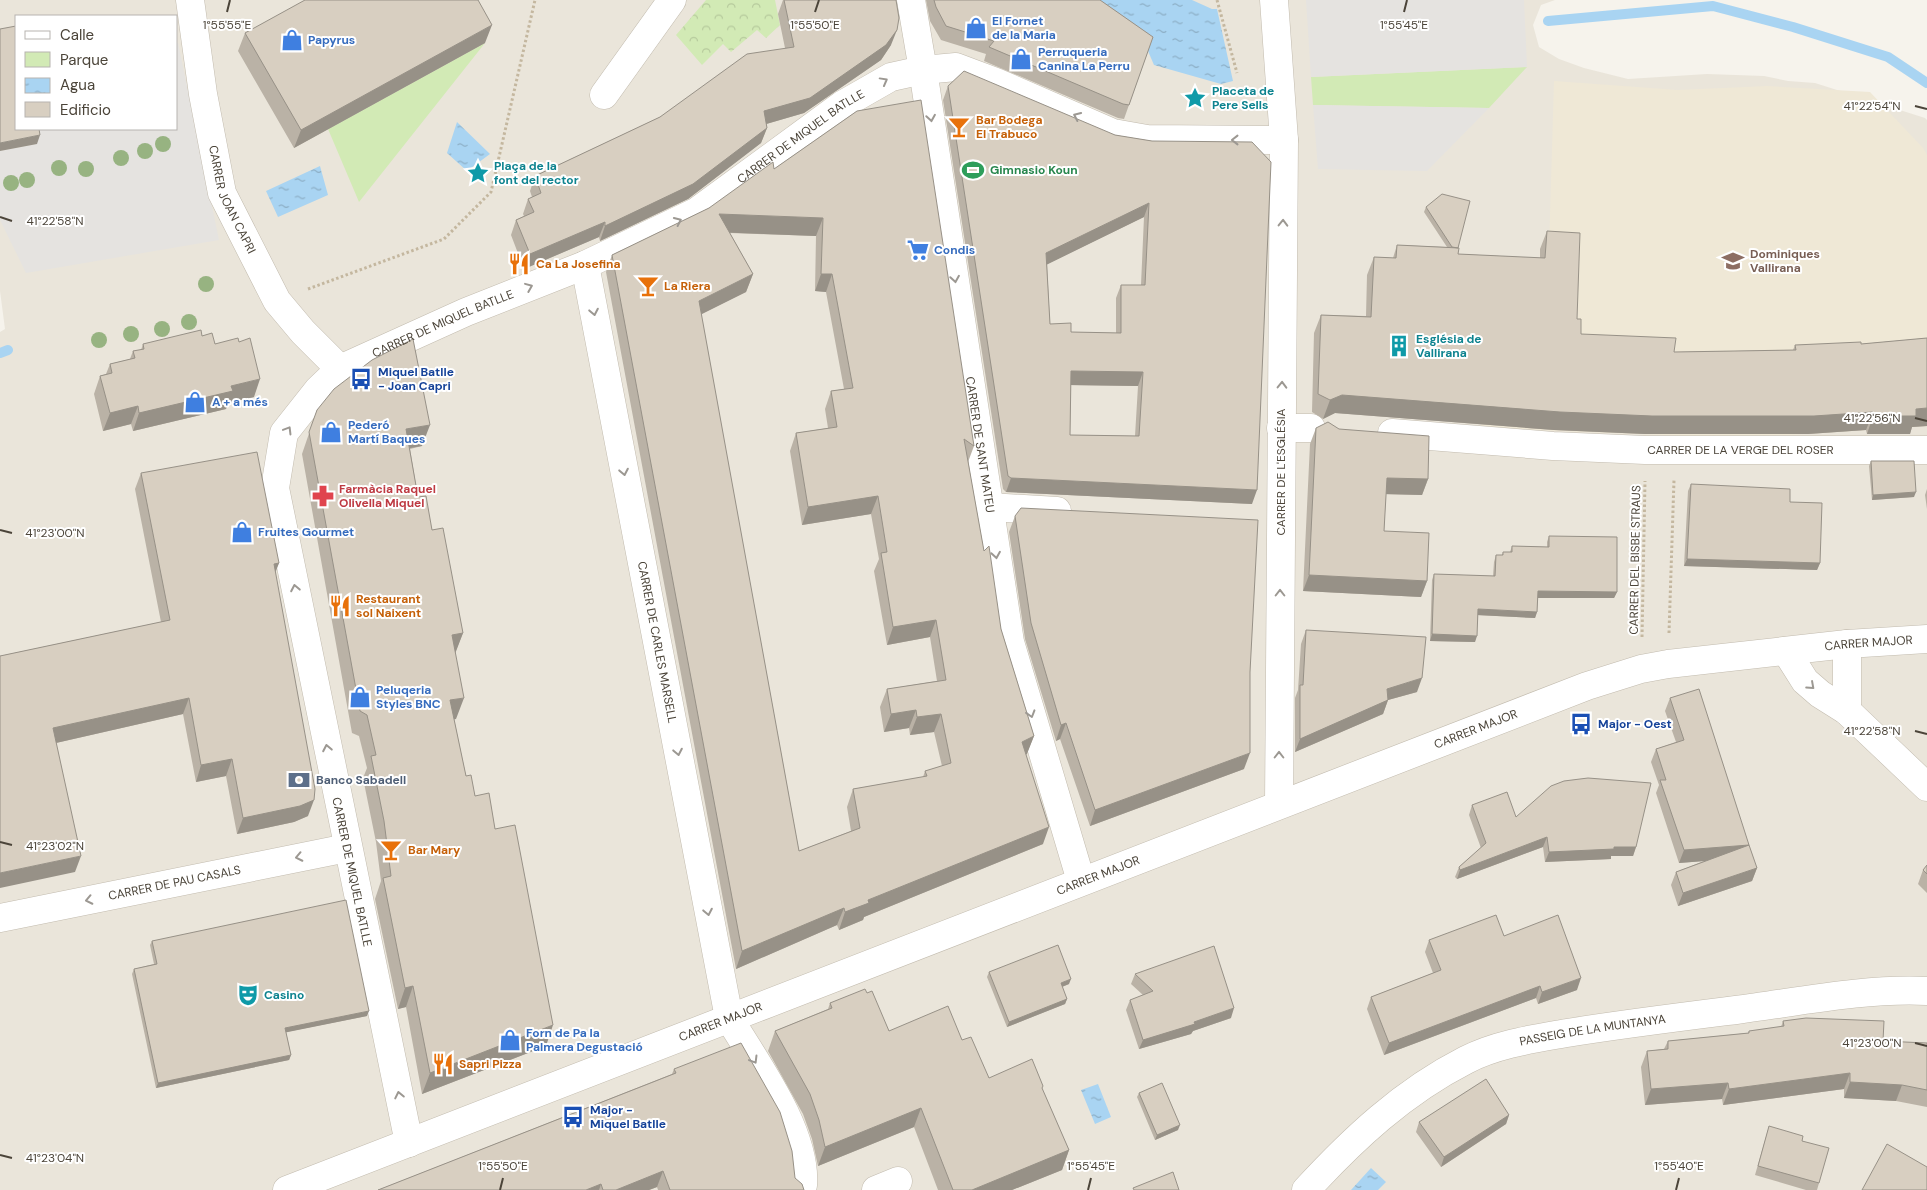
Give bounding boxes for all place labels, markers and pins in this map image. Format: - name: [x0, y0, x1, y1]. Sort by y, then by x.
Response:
- place label: El Fornet de la Maria: [992, 13, 1056, 43]
- shop icon: El Fornet de la Maria: [963, 15, 989, 41]
- shop icon: Papyrus: [279, 27, 305, 53]
- place label: Papyrus: [308, 32, 355, 48]
- place label: Perruqueria Canina La Perru: [1038, 44, 1130, 74]
- shop icon: Perruqueria Canina La Perru: [1008, 46, 1034, 72]
- place label: Placeta de Pere Sells: [1212, 83, 1274, 113]
- place icon: Placeta de Pere Sells: [1182, 85, 1208, 111]
- place label: Bar Bodega El Trabuco: [976, 112, 1043, 142]
- bar icon: Bar Bodega El Trabuco: [946, 114, 972, 140]
- sports icon: Gimnasio Koun: [960, 157, 986, 183]
- place label: Plaça de la font del rector: [494, 158, 579, 188]
- place icon: Plaça de la font del rector: [465, 160, 491, 186]
- place label: Gimnasio Koun: [990, 162, 1078, 178]
- supermarket icon: Condis: [905, 237, 931, 263]
- place label: Condis: [934, 242, 975, 258]
- place label: Dominiques Vallirana: [1750, 246, 1820, 276]
- school or university icon: Dominiques Vallirana: [1720, 248, 1746, 274]
- restaurant icon: Ca La Josefina: [506, 251, 532, 277]
- place label: Ca La Josefina: [536, 256, 620, 272]
- bar icon: La Riera: [635, 273, 661, 299]
- place label: La Riera: [664, 278, 711, 294]
- place label: Església de Vallirana: [1416, 331, 1482, 361]
- building icon: Església de Vallirana: [1386, 333, 1412, 359]
- place label: Miquel Batlle - Joan Capri: [378, 364, 454, 394]
- bus stop icon: Miquel Batlle - Joan Capri: [348, 366, 374, 392]
- shop icon: A + a més: [182, 389, 208, 415]
- place label: A + a més: [212, 394, 268, 410]
- place label: Pederó Martí Baques: [348, 417, 425, 447]
- shop icon: Pederó Martí Baques: [318, 419, 344, 445]
- place label: Farmàcia Raquel Olivella Miquel: [339, 481, 436, 511]
- pharmacy icon: Farmàcia Raquel Olivella Miquel: [310, 483, 336, 509]
- shop icon: Fruites Gourmet: [229, 519, 255, 545]
- place label: Fruites Gourmet: [258, 524, 354, 540]
- place label: Restaurant sol Naixent: [356, 591, 421, 621]
- restaurant icon: Restaurant sol Naixent: [327, 593, 353, 619]
- place label: Peluqeria Styles BNC: [376, 682, 441, 712]
- shop icon: Peluqeria Styles BNC: [347, 684, 373, 710]
- bus stop icon: Major - Oest: [1568, 711, 1594, 737]
- place label: Major - Oest: [1598, 716, 1672, 732]
- bank icon: Banco Sabadell: [286, 767, 312, 793]
- place label: Banco Sabadell: [316, 772, 406, 788]
- bar icon: Bar Mary: [378, 837, 404, 863]
- place label: Bar Mary: [408, 842, 461, 858]
- theatre icon: Casino: [235, 982, 261, 1008]
- place label: Casino: [264, 987, 304, 1003]
- place label: Forn de Pa la Palmera Degustació: [526, 1025, 643, 1055]
- shop icon: Forn de Pa la Palmera Degustació: [497, 1027, 523, 1053]
- restaurant icon: Sapri Pizza: [430, 1051, 456, 1077]
- place label: Sapri Pizza: [459, 1056, 522, 1072]
- place label: Major - Miquel Batlle: [590, 1102, 666, 1132]
- bus stop icon: Major - Miquel Batlle: [560, 1104, 586, 1130]

